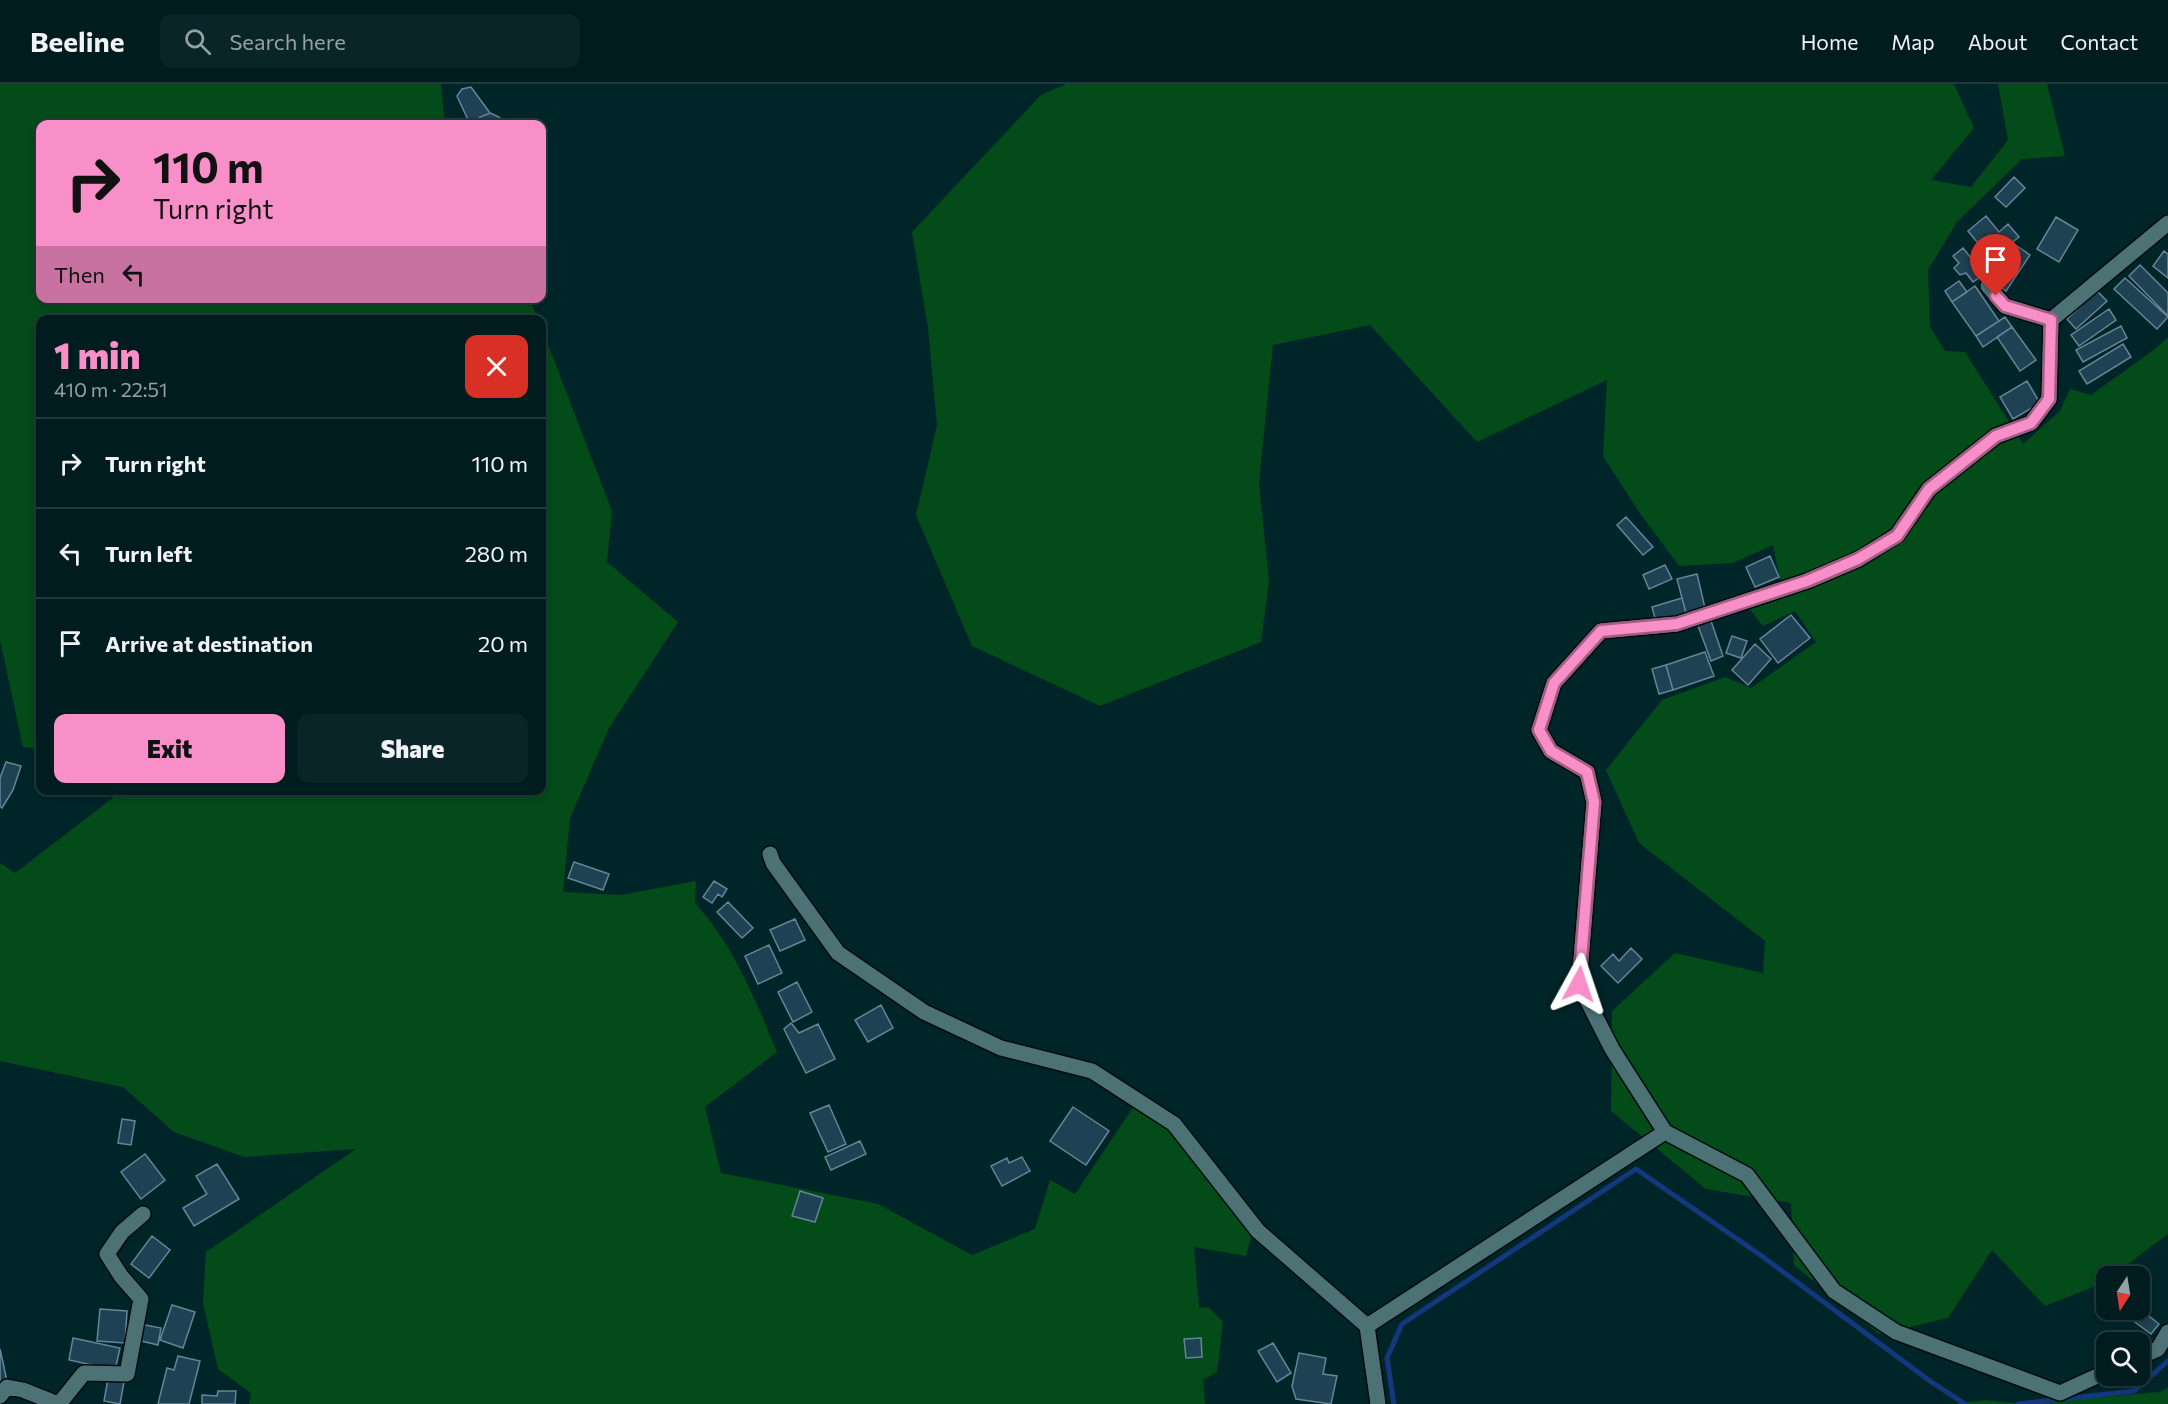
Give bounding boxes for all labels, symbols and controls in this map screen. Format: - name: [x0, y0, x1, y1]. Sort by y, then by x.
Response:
- search box: [160, 14, 580, 68]
- text: Beeline: [30, 24, 124, 58]
- icon: search: [181, 25, 214, 58]
- text: Search here: [229, 28, 346, 55]
- text: Home: [1801, 29, 1858, 54]
- text: Map: [1891, 29, 1935, 54]
- text: About: [1968, 29, 2027, 54]
- text: Contact: [2060, 29, 2138, 54]
- text: 110 m: [153, 140, 264, 192]
- icon: right: [54, 144, 132, 222]
- text: Turn right: [153, 192, 273, 225]
- pin: [1970, 234, 2021, 296]
- icon: arrive: [1979, 243, 2012, 276]
- icon: left: [117, 258, 150, 291]
- text: Then: [54, 261, 105, 288]
- text: 1 min: [54, 332, 140, 376]
- button: close: [465, 335, 528, 398]
- text: 410 m · 22:51: [54, 377, 168, 401]
- icon: right: [54, 447, 87, 480]
- text: Turn right: [105, 450, 206, 477]
- text: 110 m: [471, 450, 528, 477]
- icon: left: [54, 537, 87, 570]
- text: Turn left: [105, 540, 192, 567]
- text: 280 m: [465, 540, 528, 567]
- icon: arrive: [54, 627, 87, 660]
- text: Arrive at destination: [105, 630, 313, 657]
- text: 20 m: [478, 630, 528, 657]
- button: Exit: [54, 714, 285, 783]
- button: Share: [297, 714, 528, 783]
- position arrow: [1547, 952, 1611, 1016]
- north arrow: [2096, 1266, 2150, 1320]
- map controls: [2096, 1266, 2150, 1386]
- button: search: [2096, 1332, 2150, 1386]

